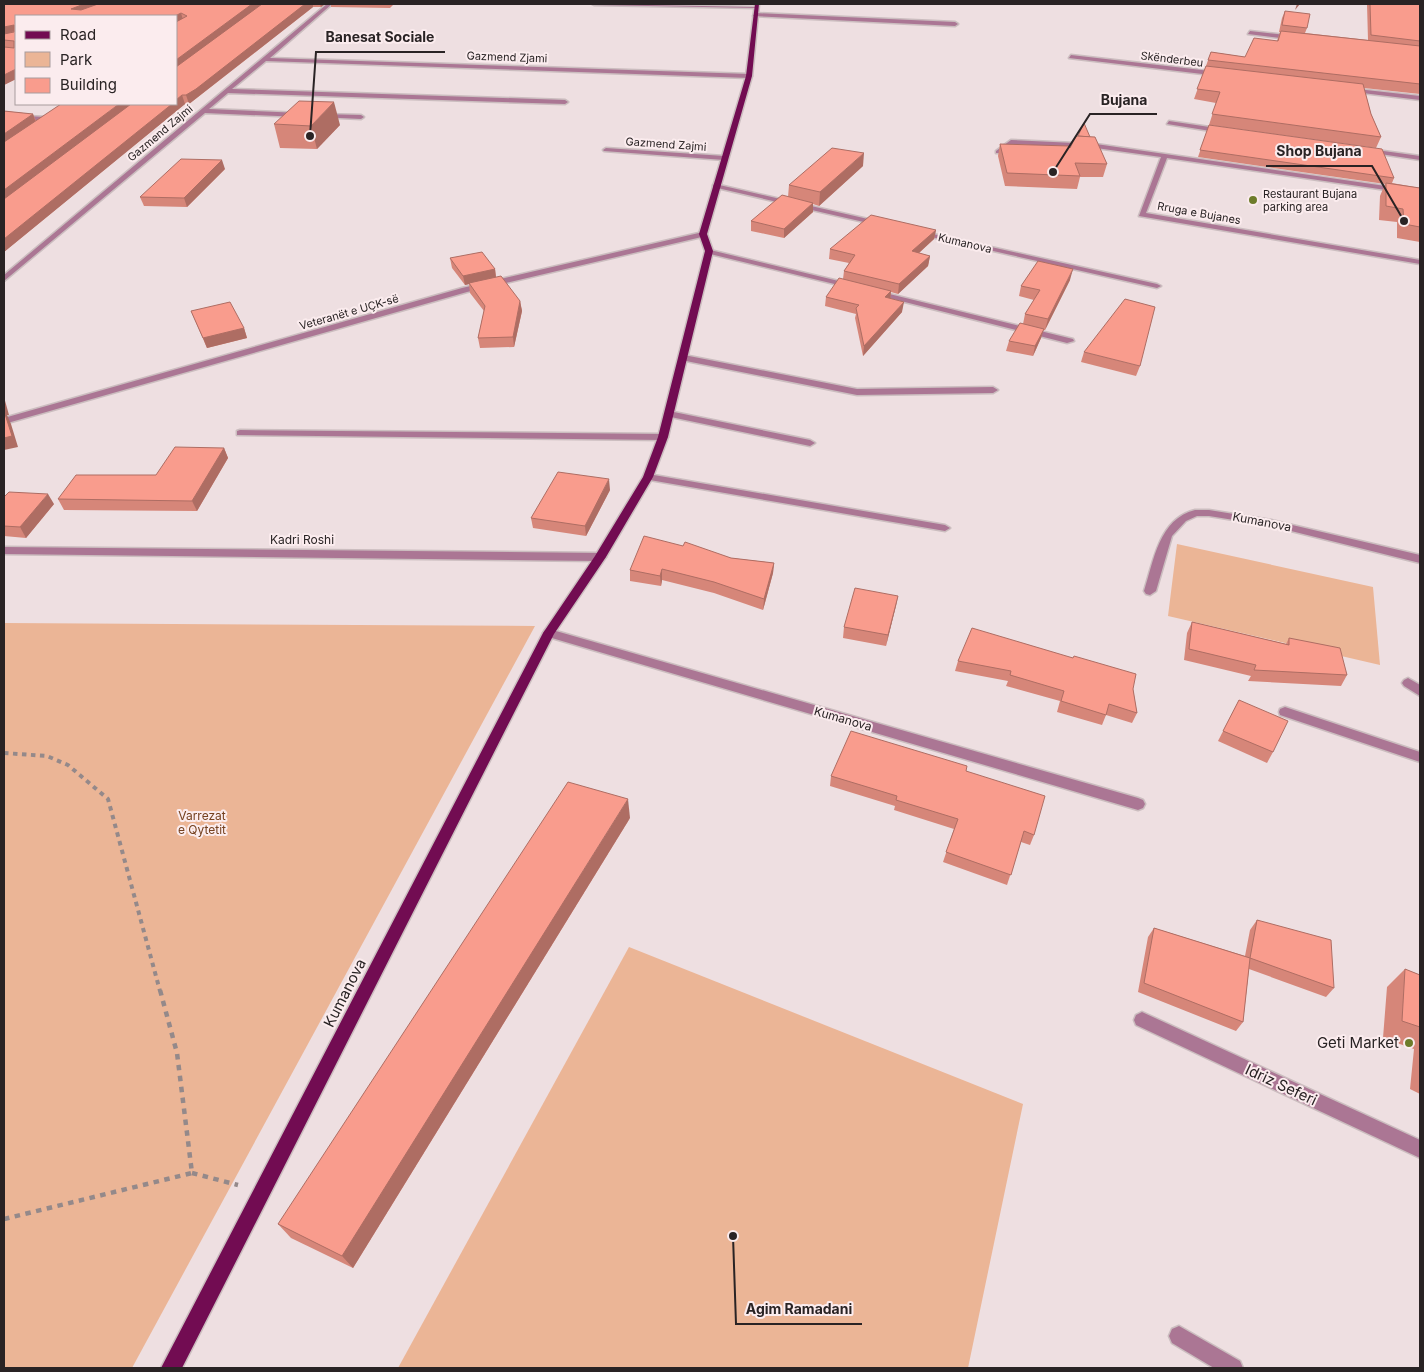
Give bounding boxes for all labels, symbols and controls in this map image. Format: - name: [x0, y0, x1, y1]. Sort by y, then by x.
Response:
- legend: [15, 15, 178, 105]
- callout: Banesat Sociale: [316, 23, 445, 52]
- text: Road: [60, 25, 96, 44]
- text: Banesat Sociale: [326, 28, 434, 45]
- street label: Skënderbeu: [1140, 48, 1204, 70]
- street label: Gazmend Zjami: [466, 49, 548, 65]
- text: Park: [60, 50, 93, 69]
- text: Building: [60, 75, 117, 94]
- callout: Bujana: [1090, 85, 1157, 114]
- text: Bujana: [1101, 91, 1147, 108]
- street label: Gazmend Zajmi: [125, 102, 195, 164]
- street label: Gazmend Zajmi: [625, 134, 707, 154]
- callout: Shop Bujana: [1266, 137, 1372, 166]
- text: Shop Bujana: [1276, 142, 1362, 159]
- place label: Restaurant Bujana parking area: [1263, 187, 1357, 214]
- marker: Restaurant Bujana parking area: [1247, 194, 1259, 206]
- street label: Rruga e Bujanes: [1156, 199, 1242, 227]
- street label: Kumanova: [937, 230, 993, 256]
- street label: Veteranët e UÇK-së: [298, 291, 400, 333]
- street label: Kumanova: [1231, 508, 1293, 535]
- street label: Kadri Roshi: [270, 532, 334, 547]
- street label: Kumanova: [812, 703, 874, 734]
- park label: Varrezat e Qytetit: [178, 808, 226, 837]
- street label: Kumanova: [319, 955, 370, 1030]
- place label: Geti Market: [1317, 1033, 1399, 1052]
- marker: Geti Market: [1403, 1037, 1415, 1049]
- street label: Idriz Seferi: [1242, 1060, 1320, 1109]
- callout: Agim Ramadani: [736, 1295, 862, 1324]
- text: Agim Ramadani: [746, 1300, 852, 1317]

